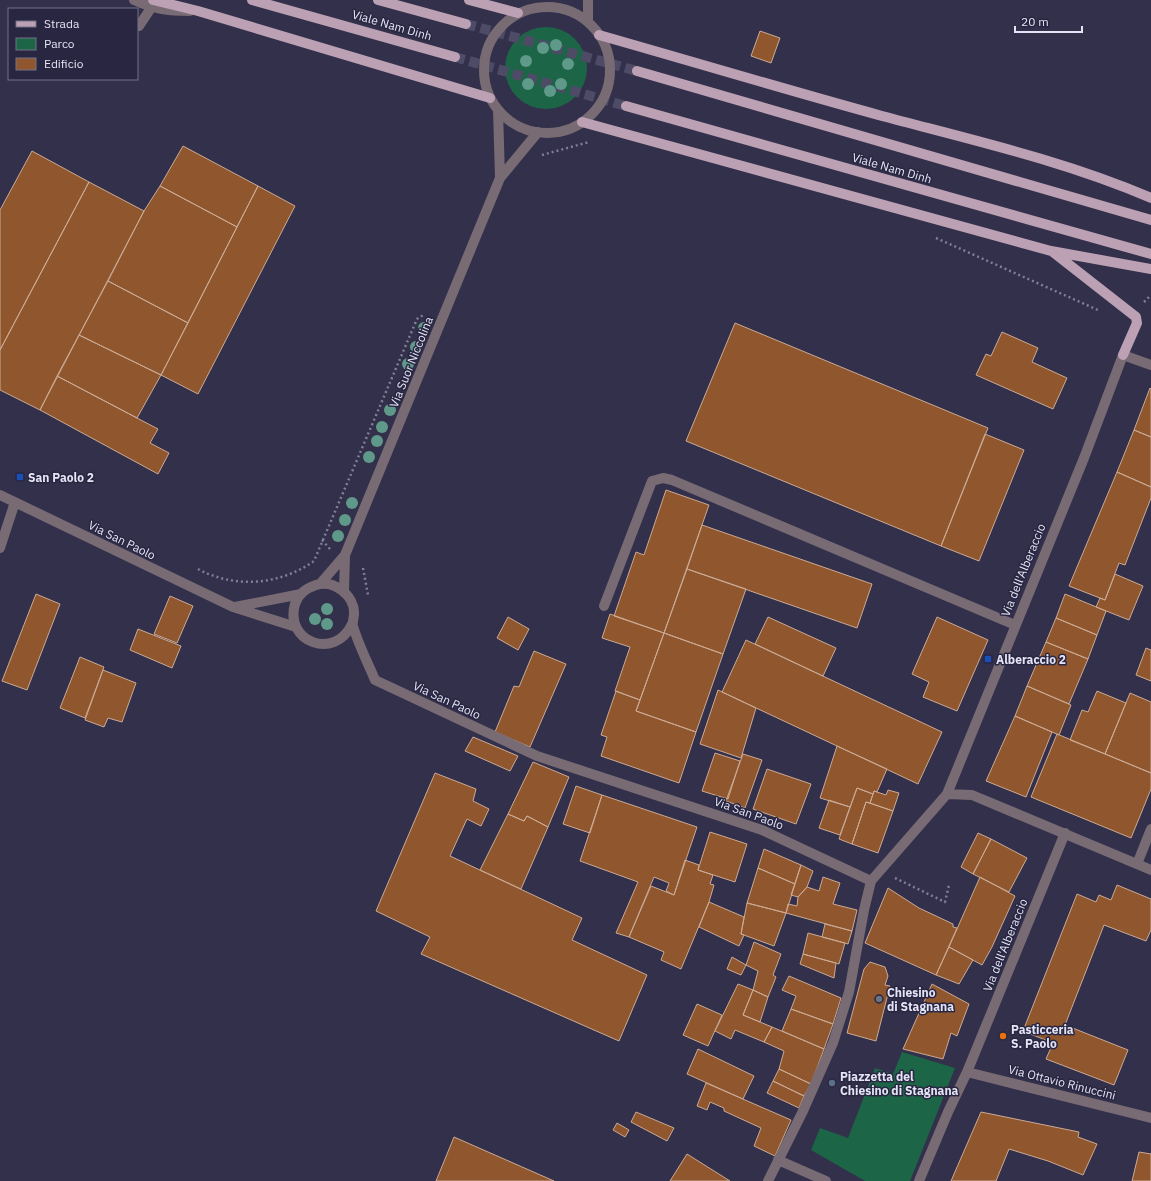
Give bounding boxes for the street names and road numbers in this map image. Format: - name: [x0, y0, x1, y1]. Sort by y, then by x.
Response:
- street label: Viale Nam Dinh: [350, 6, 434, 44]
- street label: Viale Nam Dinh: [850, 149, 934, 187]
- street label: Via Suor Niccolina: [386, 314, 436, 410]
- street label: Via San Paolo: [86, 517, 158, 563]
- street label: Via dell'Alberaccio: [998, 521, 1049, 619]
- street label: Via San Paolo: [411, 678, 483, 722]
- street label: Via San Paolo: [712, 793, 786, 833]
- street label: Via dell'Alberaccio: [980, 896, 1031, 994]
- street label: Via Ottavio Rinuccini: [1007, 1061, 1117, 1103]

